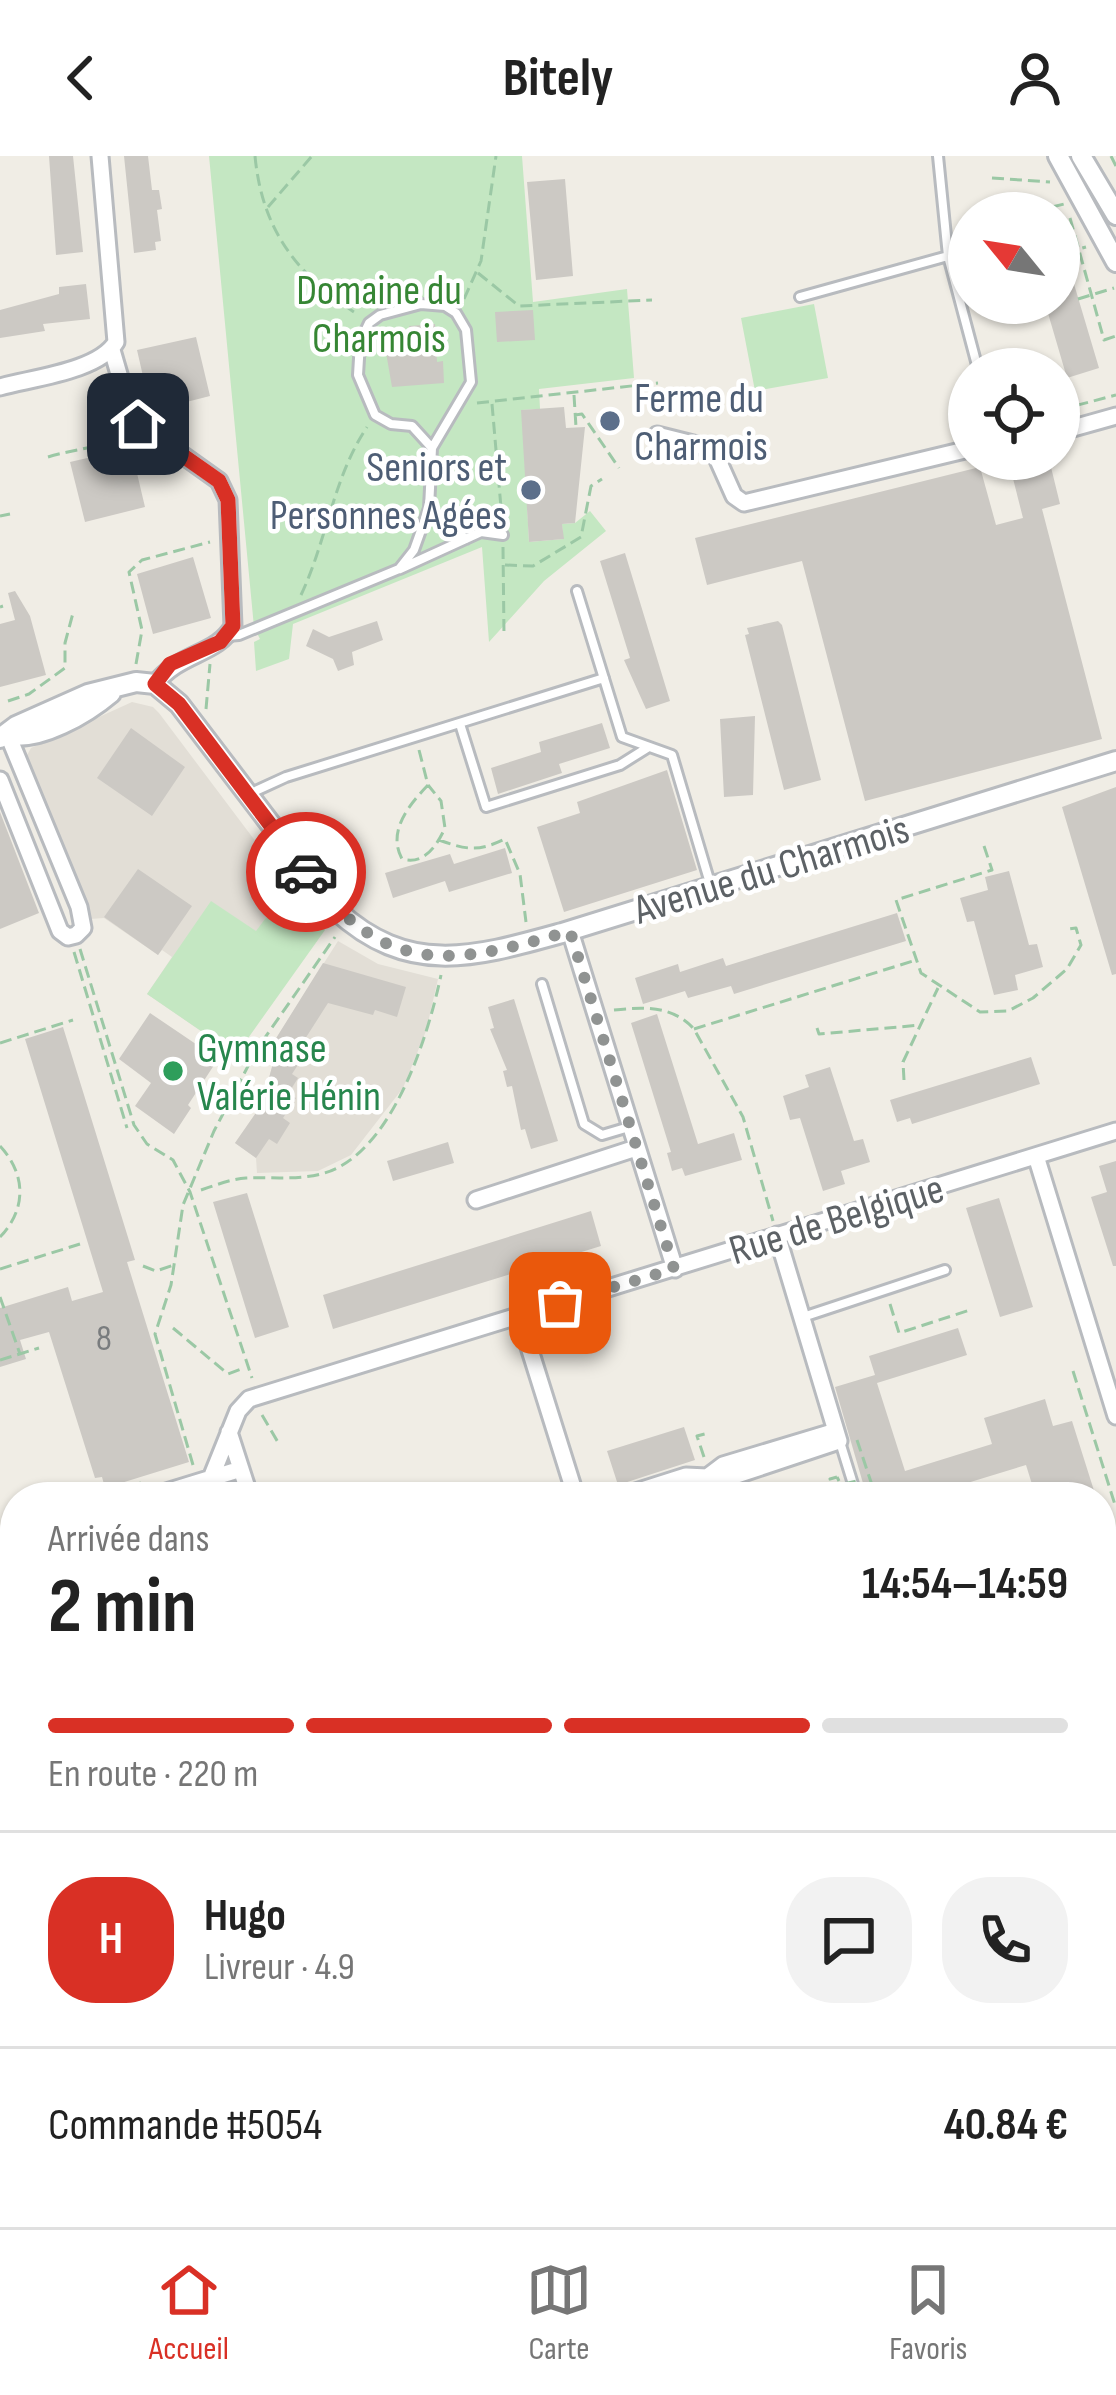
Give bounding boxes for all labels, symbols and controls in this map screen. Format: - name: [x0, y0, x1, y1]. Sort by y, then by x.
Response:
- icon: back: [48, 45, 114, 111]
- icon: person: [1002, 45, 1068, 111]
- text: Bitely: [503, 46, 613, 111]
- north arrow: [948, 192, 1080, 324]
- map controls: [948, 192, 1080, 480]
- park label: Domaine du Charmois: [296, 266, 462, 365]
- button: locate: [948, 348, 1080, 480]
- pin: [87, 373, 189, 475]
- place label: Ferme du Charmois: [634, 374, 768, 473]
- icon: home: [105, 391, 171, 457]
- marker: Ferme du Charmois: [597, 408, 623, 434]
- place label: Seniors et Personnes Agées: [270, 443, 507, 542]
- marker: Seniors et Personnes Agées: [518, 477, 544, 503]
- street label: Avenue du Charmois: [627, 804, 915, 937]
- courier: [246, 812, 366, 932]
- icon: car: [273, 839, 339, 905]
- place label: Gymnase Valérie Hénin: [197, 1024, 381, 1123]
- marker: Gymnase Valérie Hénin: [160, 1058, 186, 1084]
- street label: Rue de Belgique: [723, 1164, 950, 1277]
- pin: [509, 1252, 611, 1354]
- icon: bag: [527, 1270, 593, 1336]
- house number: 8: [96, 1318, 112, 1361]
- text: Arrivée dans: [48, 1516, 209, 1563]
- text: 14:54–14:59: [862, 1557, 1068, 1612]
- text: 2 min: [48, 1561, 197, 1654]
- text: En route · 220 m: [48, 1751, 258, 1798]
- button: chat: [786, 1877, 912, 2003]
- button: phone: [942, 1877, 1068, 2003]
- text: Hugo: [204, 1889, 286, 1944]
- text: H: [99, 1912, 123, 1967]
- text: Livreur · 4.9: [204, 1944, 355, 1991]
- text: Commande #5054: [48, 2098, 322, 2153]
- text: 40.84 €: [944, 2098, 1068, 2153]
- tab: Accueil: [149, 2257, 229, 2369]
- tab: Carte: [526, 2257, 592, 2369]
- tab: Favoris: [889, 2257, 967, 2369]

